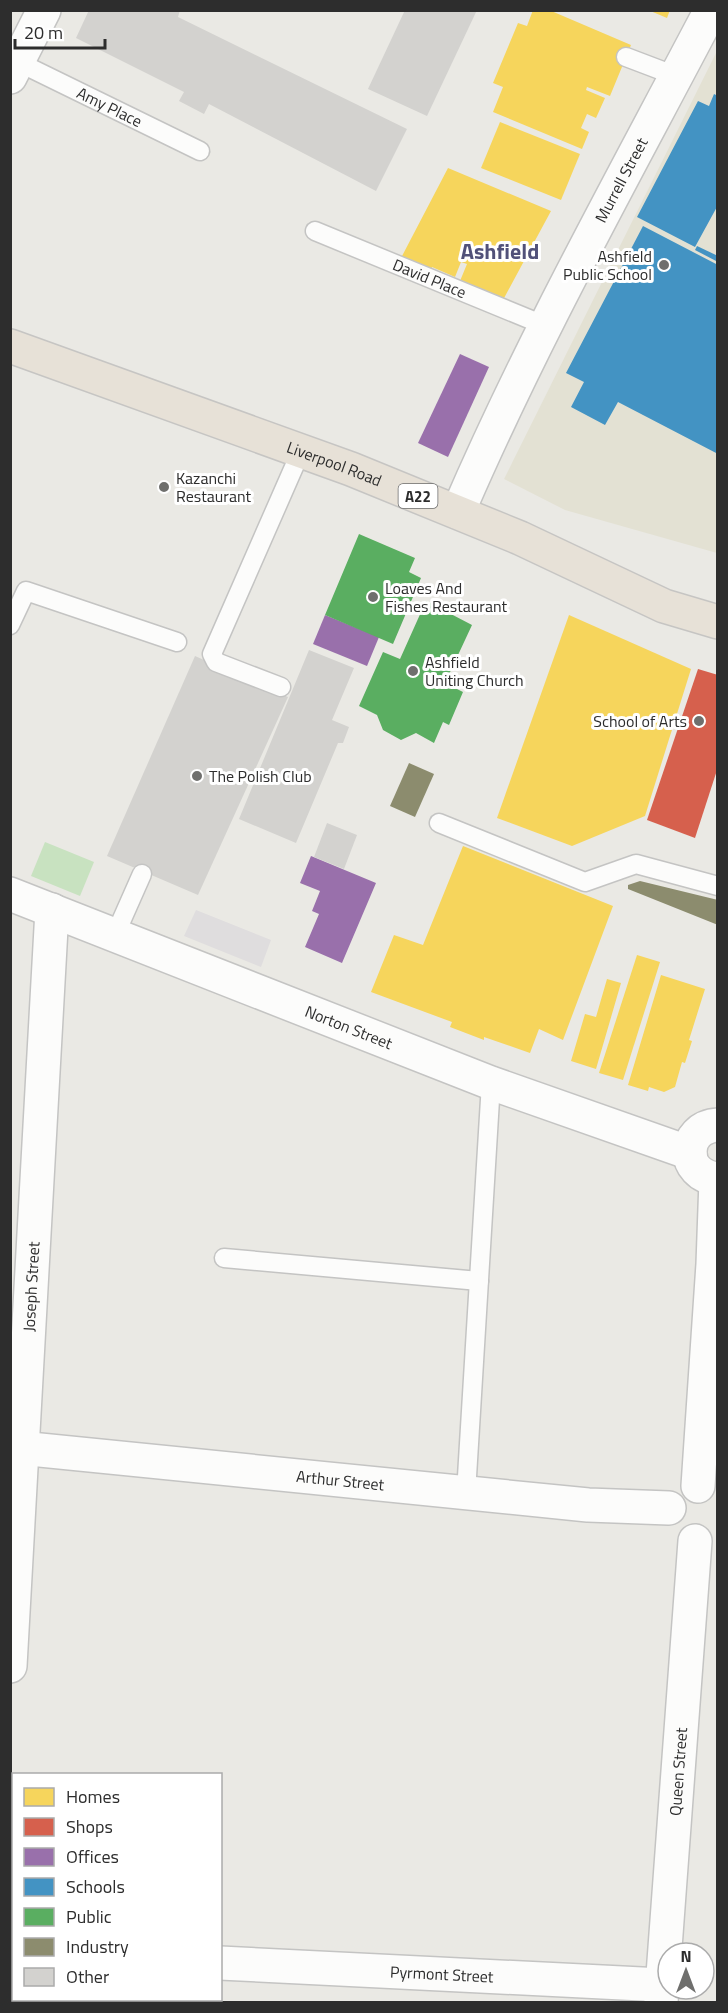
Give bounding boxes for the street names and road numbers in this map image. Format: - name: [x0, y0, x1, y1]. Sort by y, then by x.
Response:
- street label: Amy Place: [73, 81, 146, 133]
- street label: Murrell Street: [589, 133, 654, 227]
- street label: David Place: [389, 252, 470, 304]
- street label: Liverpool Road: [284, 435, 385, 492]
- road number: A22: [398, 484, 438, 508]
- street label: Norton Street: [301, 999, 396, 1055]
- street label: Joseph Street: [17, 1240, 46, 1332]
- street label: Arthur Street: [295, 1464, 386, 1497]
- street label: Queen Street: [663, 1726, 693, 1817]
- street label: Pyrmont Street: [389, 1959, 494, 1989]

